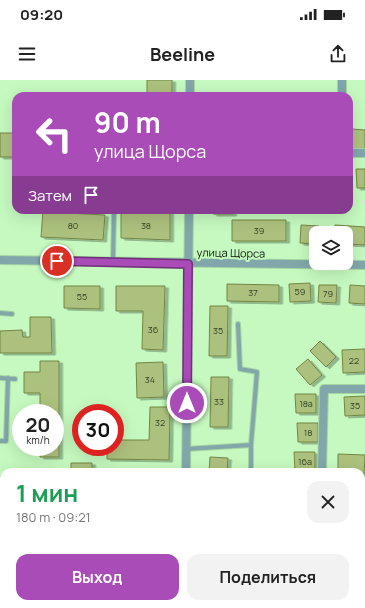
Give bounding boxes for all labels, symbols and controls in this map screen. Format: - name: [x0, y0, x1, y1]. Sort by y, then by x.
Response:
- text: 09:20: [20, 4, 63, 25]
- text: Beeline: [150, 42, 215, 66]
- icon: menu: [16, 43, 38, 65]
- icon: share: [327, 43, 349, 65]
- text: 90 m: [94, 103, 161, 141]
- icon: left: [28, 108, 80, 160]
- text: улица Щорса: [94, 139, 206, 163]
- icon: arrive: [80, 184, 102, 206]
- text: Затем: [28, 185, 72, 206]
- house number: 80: [68, 219, 78, 232]
- house number: 38: [141, 219, 151, 232]
- house number: 39: [254, 224, 264, 237]
- map controls: [309, 226, 353, 270]
- button: layers: [309, 226, 353, 270]
- pin: [40, 244, 74, 278]
- street label: улица Щорса: [197, 244, 265, 261]
- icon: arrive: [46, 250, 68, 272]
- house number: 59: [295, 285, 305, 298]
- house number: 37: [248, 286, 258, 299]
- house number: 79: [323, 287, 333, 300]
- house number: 55: [77, 290, 87, 303]
- house number: 36: [148, 323, 159, 336]
- house number: 35: [213, 324, 223, 337]
- house number: 22: [349, 354, 359, 367]
- house number: 34: [145, 373, 155, 386]
- position arrow: [166, 382, 208, 424]
- house number: 33: [214, 395, 224, 408]
- house number: 18а: [299, 397, 313, 410]
- house number: 35: [350, 399, 360, 412]
- speed limit sign: 30: [72, 404, 124, 456]
- text: 20: [25, 411, 51, 438]
- house number: 32: [155, 416, 165, 429]
- house number: 18: [304, 426, 312, 439]
- text: km/h: [26, 433, 50, 447]
- house number: 16а: [298, 455, 312, 468]
- text: 1 мин: [16, 476, 78, 509]
- button: close: [307, 481, 349, 523]
- text: 180 m · 09:21: [16, 508, 91, 526]
- button: Выход: [16, 554, 179, 600]
- button: Поделиться: [187, 554, 349, 600]

